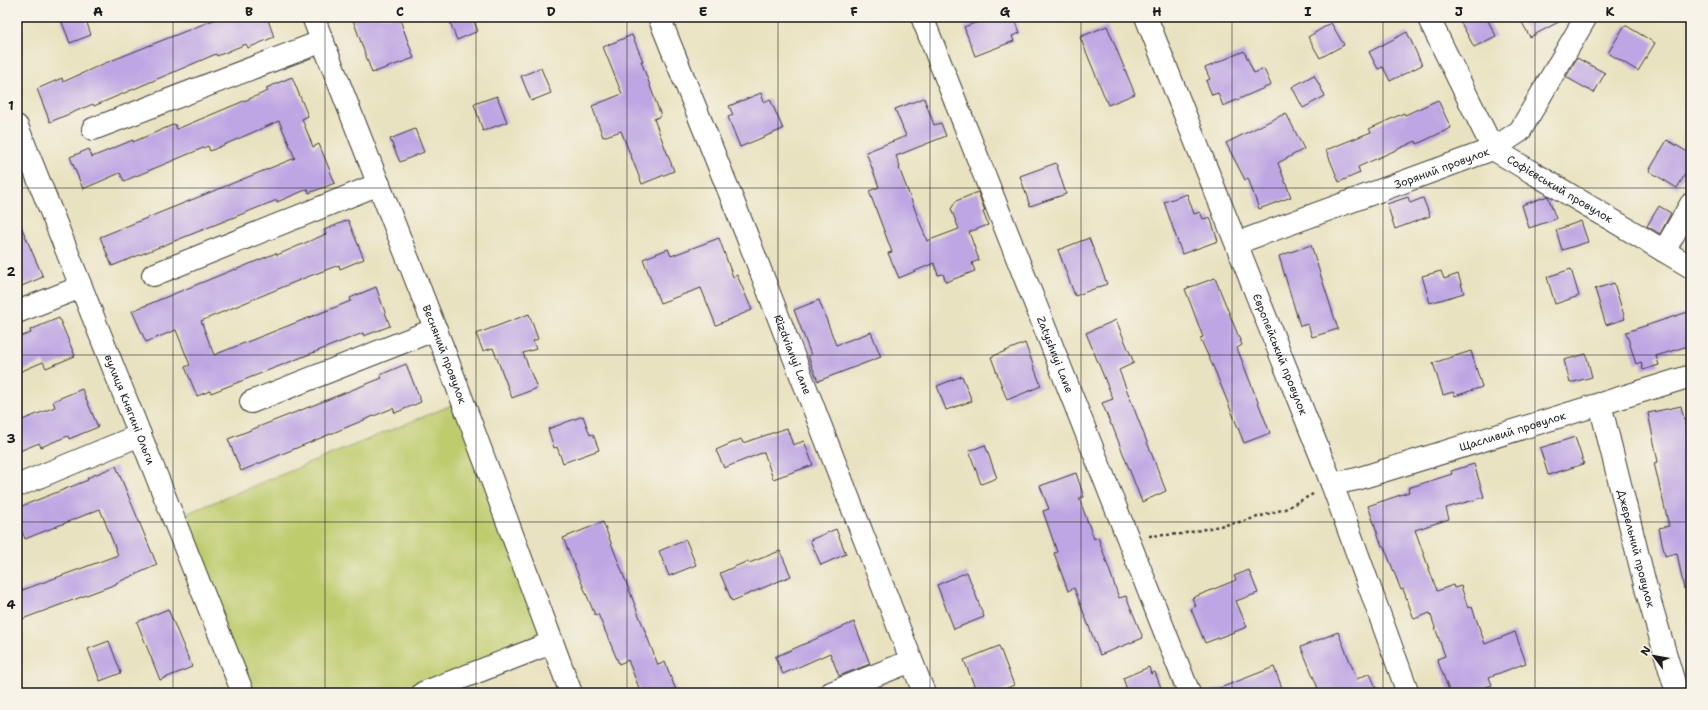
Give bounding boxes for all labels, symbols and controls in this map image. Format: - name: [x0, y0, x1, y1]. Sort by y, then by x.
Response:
- text: A: [93, 3, 103, 20]
- text: B: [245, 3, 253, 20]
- text: C: [396, 3, 404, 20]
- text: D: [546, 3, 556, 20]
- text: E: [699, 3, 708, 20]
- text: F: [850, 3, 858, 20]
- text: G: [1000, 3, 1011, 20]
- text: H: [1152, 3, 1162, 20]
- text: I: [1304, 3, 1312, 20]
- text: J: [1455, 3, 1463, 20]
- text: K: [1606, 3, 1615, 20]
- text: 1: [8, 97, 14, 114]
- street label: Зоряний провулок: [1392, 144, 1491, 192]
- street label: Софієвський провулок: [1504, 151, 1616, 226]
- text: 2: [6, 263, 16, 280]
- street label: Європейський провулок: [1249, 291, 1311, 417]
- street label: Весняний провулок: [419, 302, 470, 406]
- street label: Rizdvianyi Lane: [771, 312, 815, 397]
- street label: Zatyshnyi Lane: [1033, 314, 1077, 395]
- street label: вулиця Княгині Ольги: [101, 352, 159, 467]
- street label: Щасливий провулок: [1457, 408, 1567, 455]
- text: 3: [6, 430, 16, 447]
- street label: Джерельний провулок: [1614, 488, 1659, 610]
- text: 4: [6, 596, 16, 613]
- north arrow: [1634, 636, 1674, 676]
- text: N: [1637, 643, 1655, 659]

